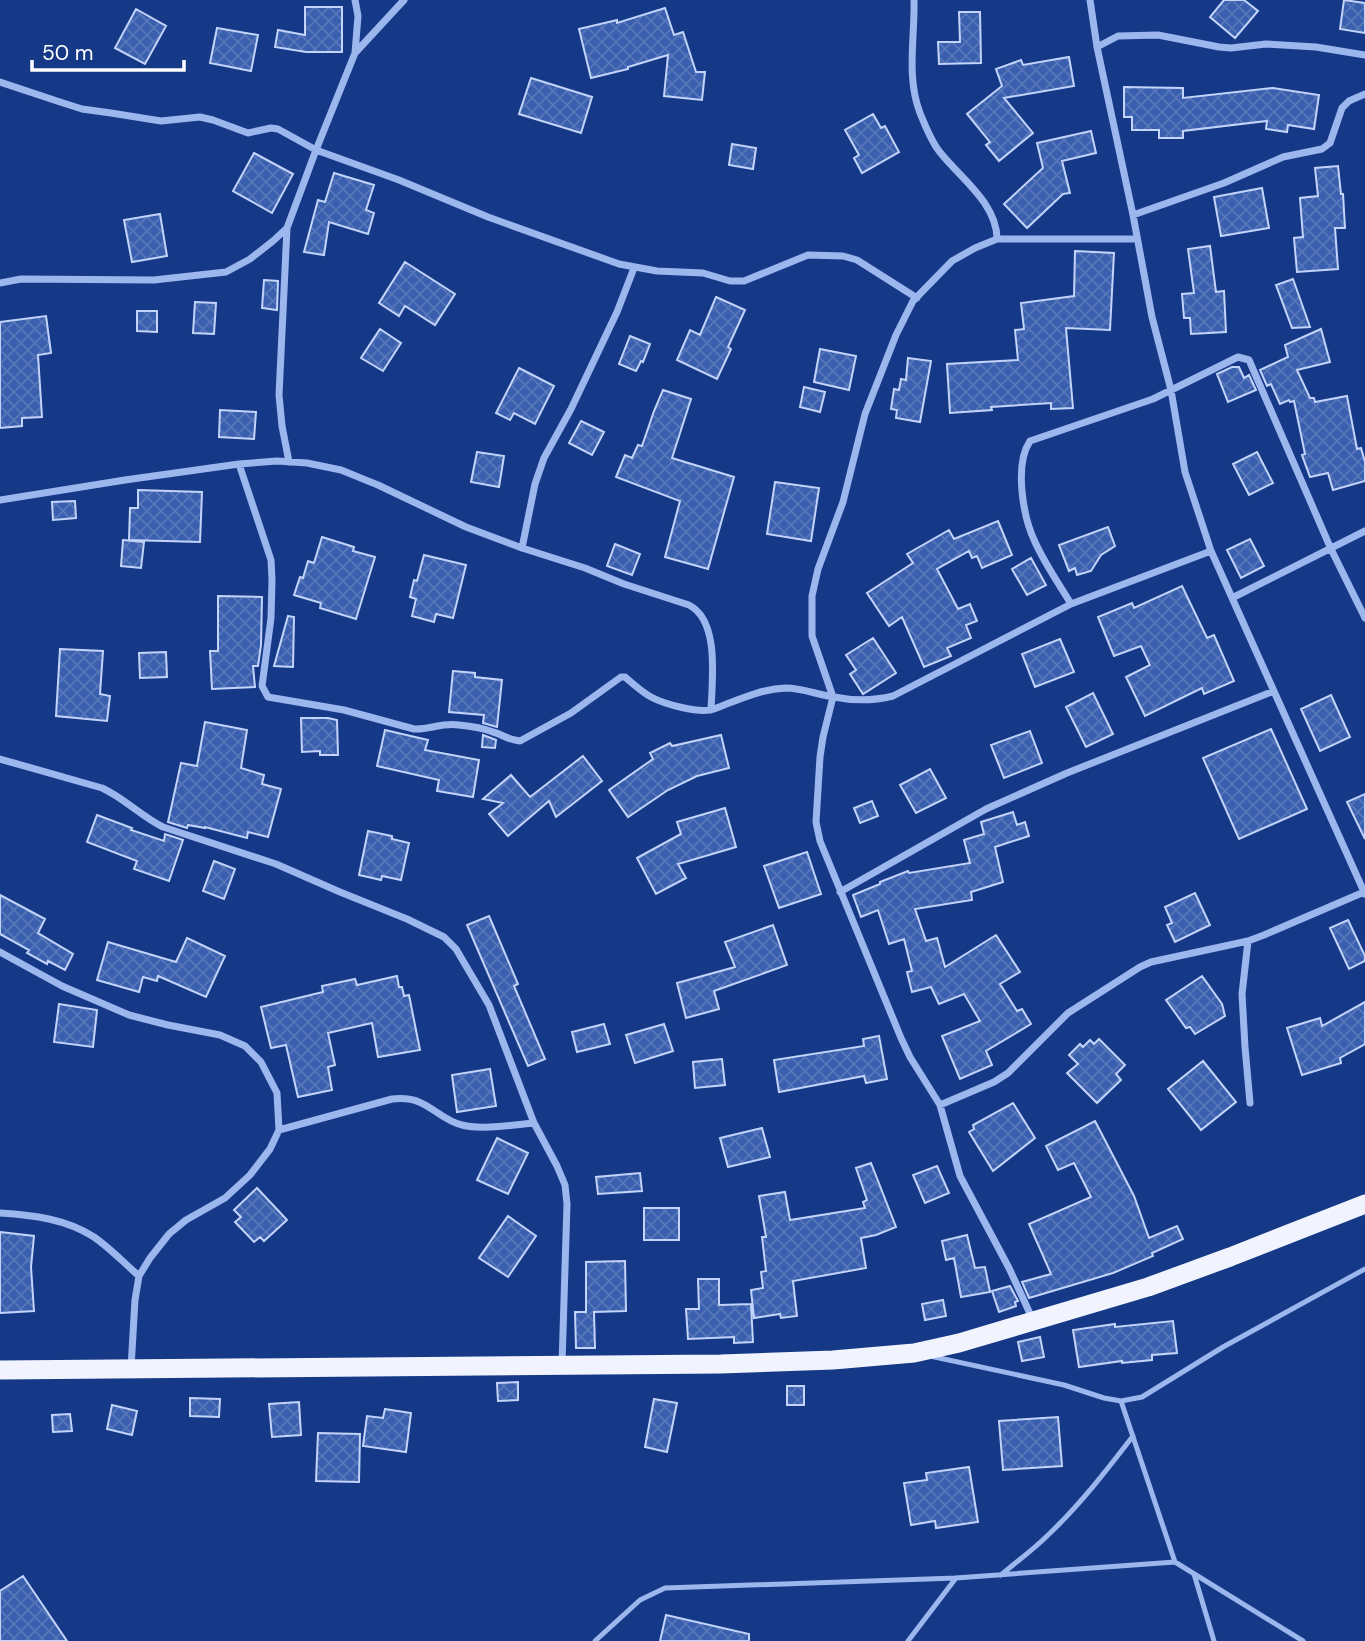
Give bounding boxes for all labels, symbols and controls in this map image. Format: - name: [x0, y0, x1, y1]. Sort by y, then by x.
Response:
- scale bar: [32, 28, 184, 72]
- text: 50 m: [42, 39, 93, 67]

